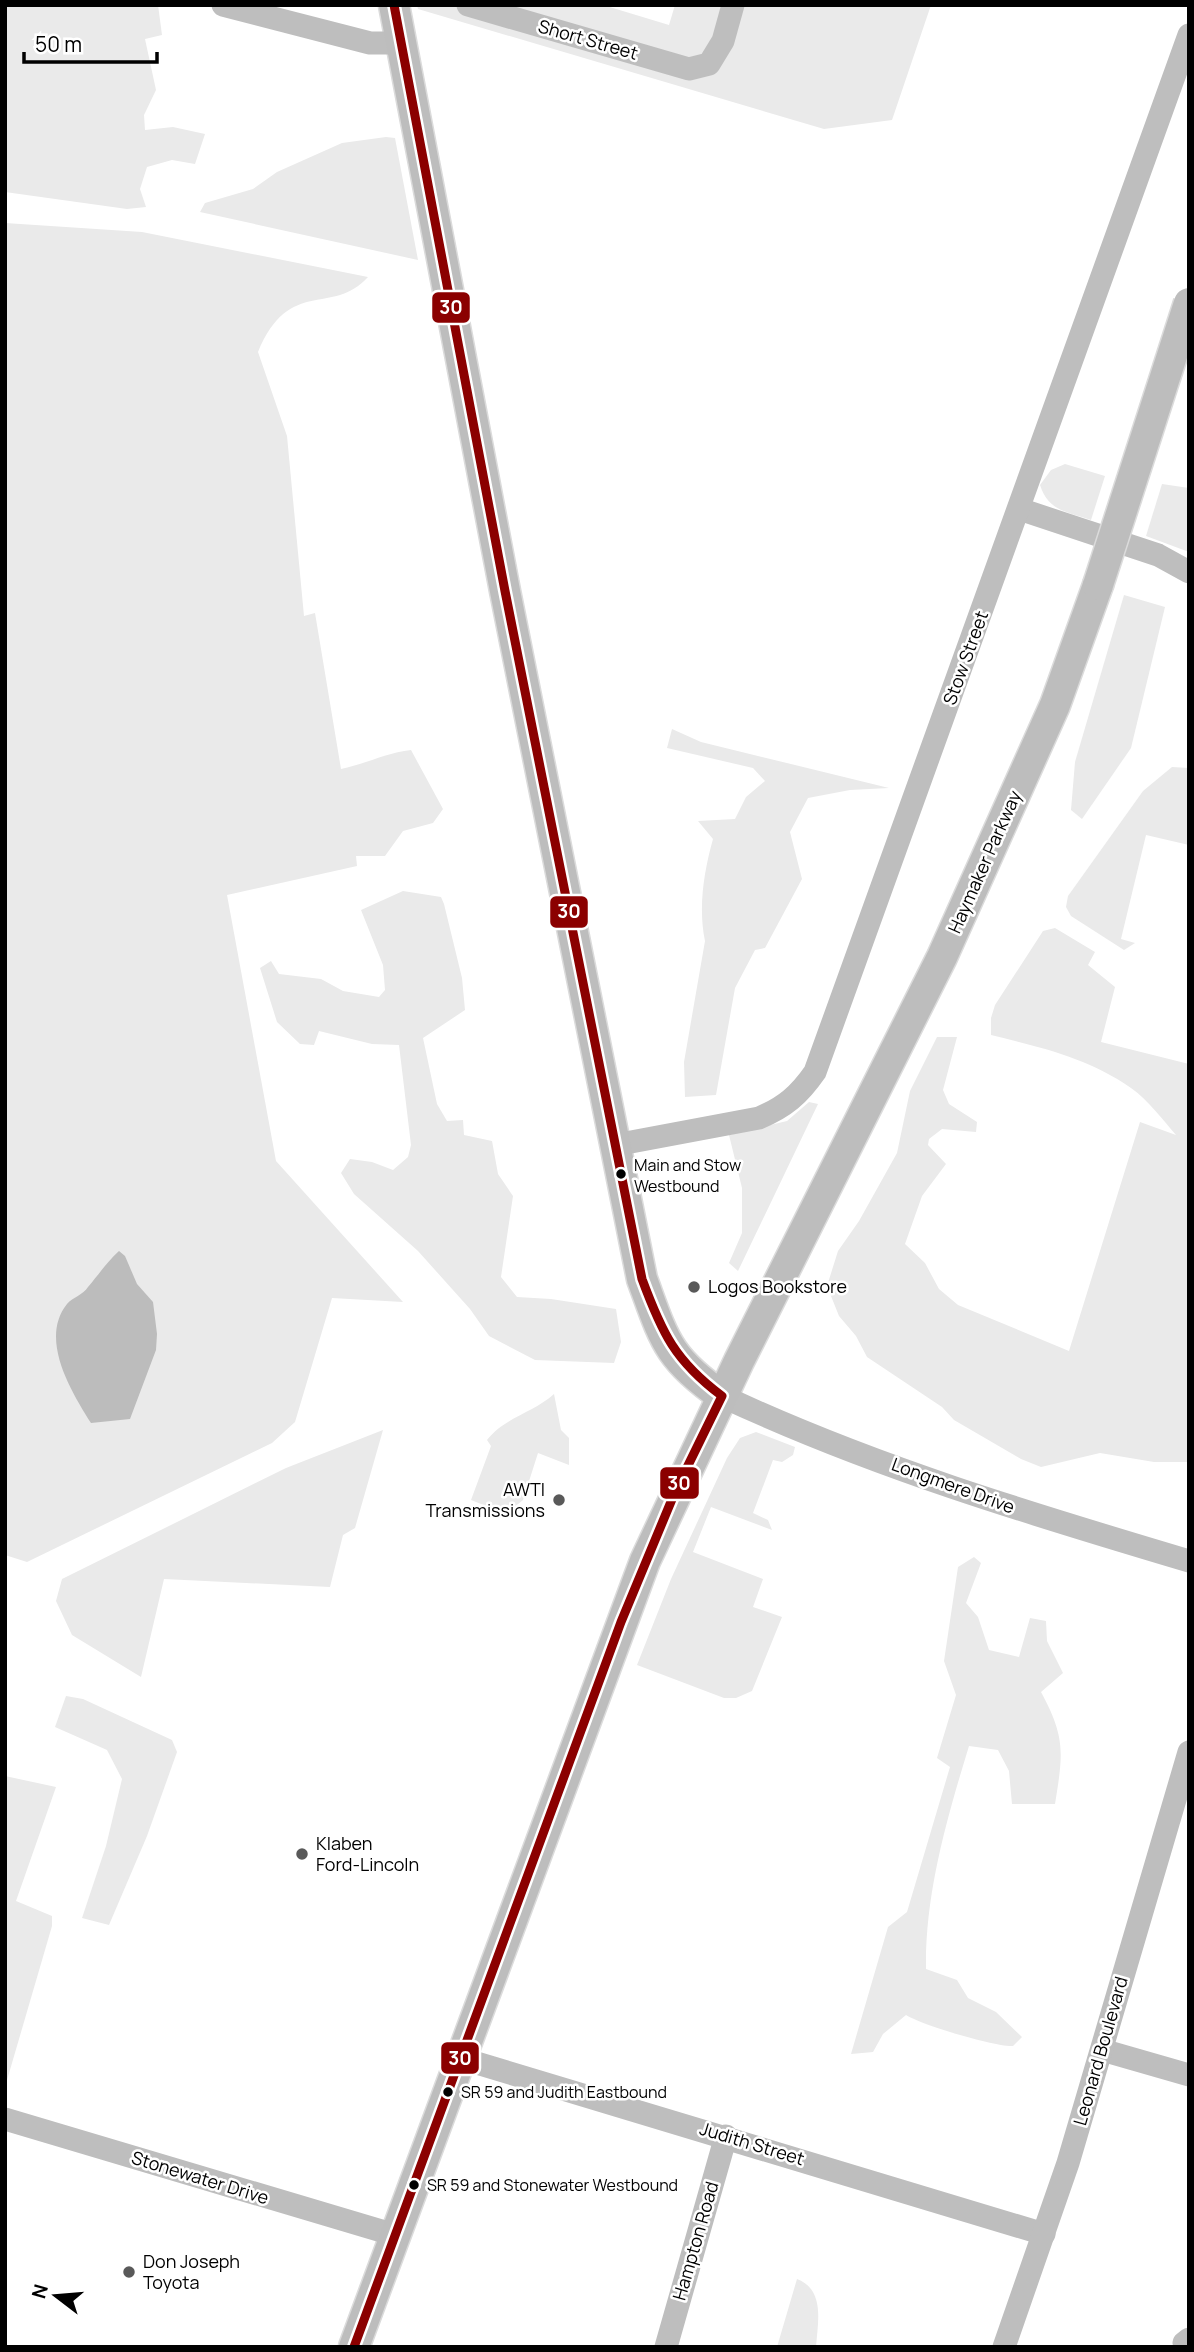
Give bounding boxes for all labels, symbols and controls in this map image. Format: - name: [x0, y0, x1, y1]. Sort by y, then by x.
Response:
- street label: Short Street: [536, 13, 641, 65]
- scale bar: [24, 21, 158, 65]
- text: 50 m: [35, 30, 82, 58]
- line badge: 30: [431, 291, 471, 324]
- text: 30: [439, 294, 463, 320]
- street label: Stow Street: [937, 607, 993, 708]
- street label: Haymaker Parkway: [942, 786, 1027, 937]
- line badge: 30: [549, 895, 589, 929]
- text: 30: [557, 898, 581, 924]
- place label: Main and Stow Westbound: [634, 1154, 741, 1197]
- marker: Main and Stow Westbound: [614, 1167, 628, 1181]
- place label: Logos Bookstore: [708, 1274, 847, 1298]
- marker: Logos Bookstore: [686, 1279, 702, 1295]
- street label: Longmere Drive: [888, 1452, 1018, 1518]
- line badge: 30: [659, 1466, 700, 1500]
- text: 30: [667, 1470, 691, 1496]
- place label: AWTI Transmissions: [426, 1477, 545, 1522]
- marker: AWTI Transmissions: [551, 1492, 567, 1508]
- place label: Klaben Ford-Lincoln: [316, 1831, 419, 1876]
- marker: Klaben Ford-Lincoln: [294, 1846, 310, 1862]
- street label: Leonard Boulevard: [1067, 1973, 1133, 2128]
- line badge: 30: [440, 2041, 480, 2075]
- text: 30: [448, 2045, 472, 2071]
- place label: SR 59 and Judith Eastbound: [461, 2081, 667, 2103]
- marker: SR 59 and Judith Eastbound: [441, 2085, 455, 2099]
- street label: Judith Street: [697, 2116, 808, 2170]
- street label: Stonewater Drive: [129, 2145, 272, 2209]
- place label: SR 59 and Stonewater Westbound: [427, 2174, 678, 2196]
- marker: SR 59 and Stonewater Westbound: [407, 2178, 421, 2192]
- street label: Hampton Road: [667, 2178, 723, 2303]
- place label: Don Joseph Toyota: [143, 2249, 240, 2294]
- north arrow: [21, 2261, 91, 2331]
- marker: Don Joseph Toyota: [121, 2264, 137, 2280]
- text: N: [25, 2281, 54, 2301]

